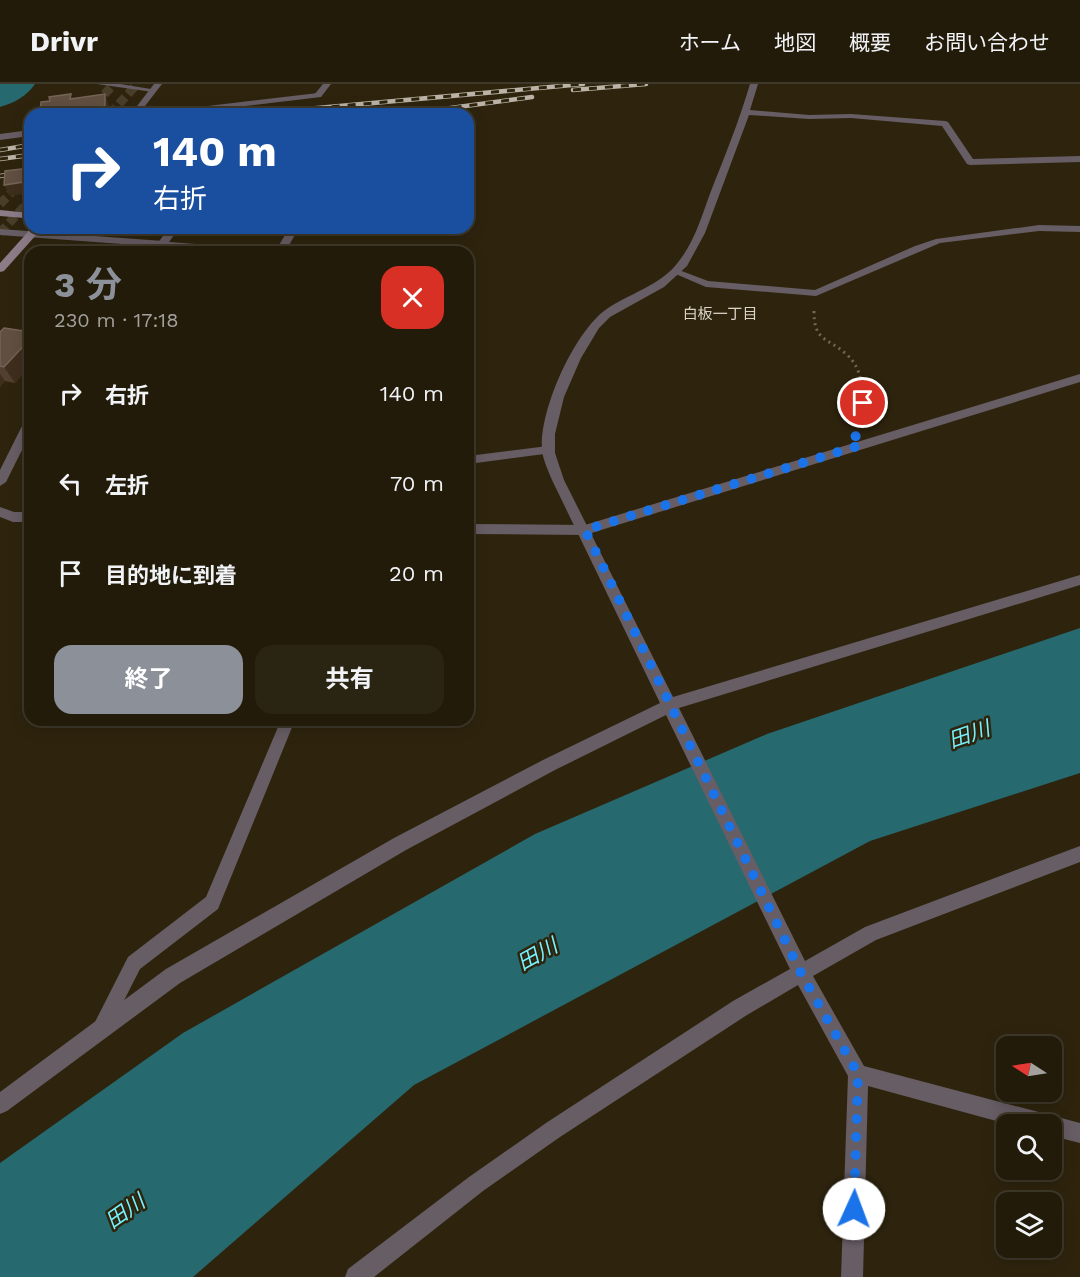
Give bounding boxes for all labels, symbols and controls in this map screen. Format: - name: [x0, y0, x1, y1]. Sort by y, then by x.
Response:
- text: Drivr: [30, 25, 98, 58]
- text: ホーム: [679, 30, 741, 55]
- text: 地図: [774, 30, 816, 55]
- text: 概要: [849, 30, 891, 55]
- text: お問い合わせ: [924, 30, 1050, 55]
- text: 140 m: [153, 127, 277, 176]
- icon: right: [54, 132, 132, 210]
- text: 右折: [153, 183, 207, 215]
- text: 3 分: [54, 264, 122, 306]
- button: close: [381, 266, 444, 329]
- district label: 白板一丁目: [682, 305, 758, 323]
- text: 230 m · 17:18: [54, 308, 178, 332]
- icon: right: [54, 377, 87, 410]
- pin: [837, 377, 888, 428]
- text: 140 m: [380, 381, 444, 406]
- text: 右折: [105, 383, 149, 408]
- icon: arrive: [846, 386, 879, 419]
- icon: left: [54, 467, 87, 500]
- text: 70 m: [390, 471, 444, 496]
- text: 左折: [105, 473, 149, 498]
- icon: arrive: [54, 557, 87, 590]
- text: 20 m: [389, 561, 444, 586]
- text: 目的地に到着: [105, 563, 237, 588]
- button: 終了: [54, 645, 243, 714]
- button: 共有: [255, 645, 444, 714]
- water label: 田川: [945, 715, 995, 753]
- water label: 田川: [513, 932, 563, 975]
- north arrow: [996, 1036, 1062, 1102]
- map controls: [996, 1036, 1062, 1258]
- button: search: [996, 1114, 1062, 1180]
- position arrow: [822, 1177, 886, 1241]
- water label: 田川: [101, 1188, 151, 1233]
- button: layers: [996, 1192, 1062, 1258]

